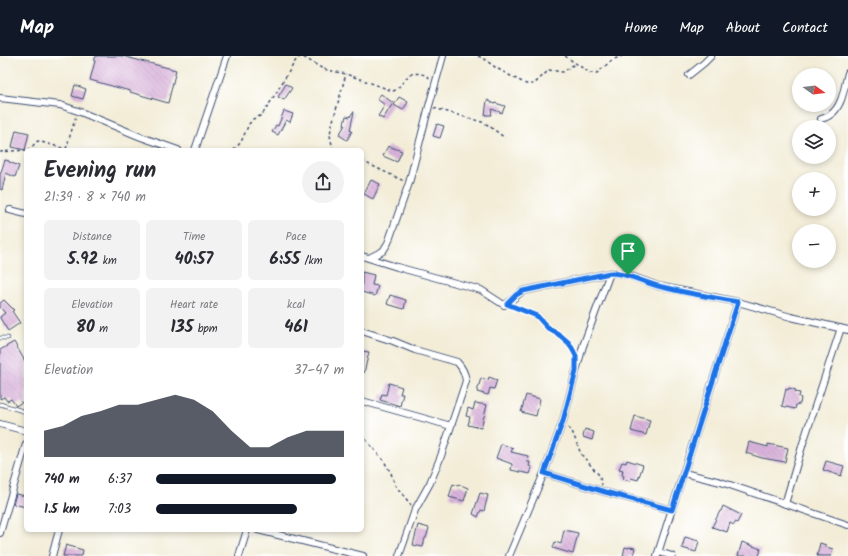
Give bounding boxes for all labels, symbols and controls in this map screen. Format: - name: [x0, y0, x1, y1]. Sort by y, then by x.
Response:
- text: Map: [20, 13, 54, 43]
- text: Home: [624, 17, 658, 39]
- text: Map: [680, 17, 704, 39]
- text: About: [726, 17, 760, 39]
- text: Contact: [782, 17, 828, 39]
- north arrow: [792, 68, 836, 112]
- map controls: [792, 68, 836, 268]
- button: layers: [792, 120, 836, 164]
- text: Evening run: [44, 154, 156, 189]
- button: share: [302, 161, 344, 203]
- button: +: [792, 172, 836, 216]
- text: 21:39 · 8 × 740 m: [44, 187, 146, 208]
- button: −: [792, 224, 836, 268]
- text: Distance: [72, 228, 112, 246]
- text: Time: [183, 228, 205, 246]
- text: Pace: [286, 228, 306, 246]
- pin: [611, 234, 645, 275]
- icon: arrive: [617, 240, 639, 262]
- text: 5.92: [67, 246, 98, 273]
- text: 40:57: [175, 246, 213, 273]
- text: 6:55: [270, 246, 300, 273]
- text: km: [98, 252, 117, 270]
- text: /km: [300, 252, 322, 270]
- text: Elevation: [71, 296, 113, 314]
- text: Heart rate: [170, 296, 218, 314]
- text: kcal: [287, 296, 305, 314]
- text: 80: [76, 314, 95, 341]
- text: 135: [170, 314, 193, 341]
- text: 461: [284, 314, 308, 341]
- text: m: [95, 320, 108, 338]
- text: bpm: [193, 320, 218, 338]
- text: Elevation: [44, 360, 93, 381]
- text: 37–47 m: [294, 360, 344, 381]
- text: 740 m: [44, 469, 80, 490]
- text: 6:37: [108, 469, 132, 490]
- text: 1.5 km: [44, 499, 80, 520]
- text: 7:03: [108, 499, 131, 520]

